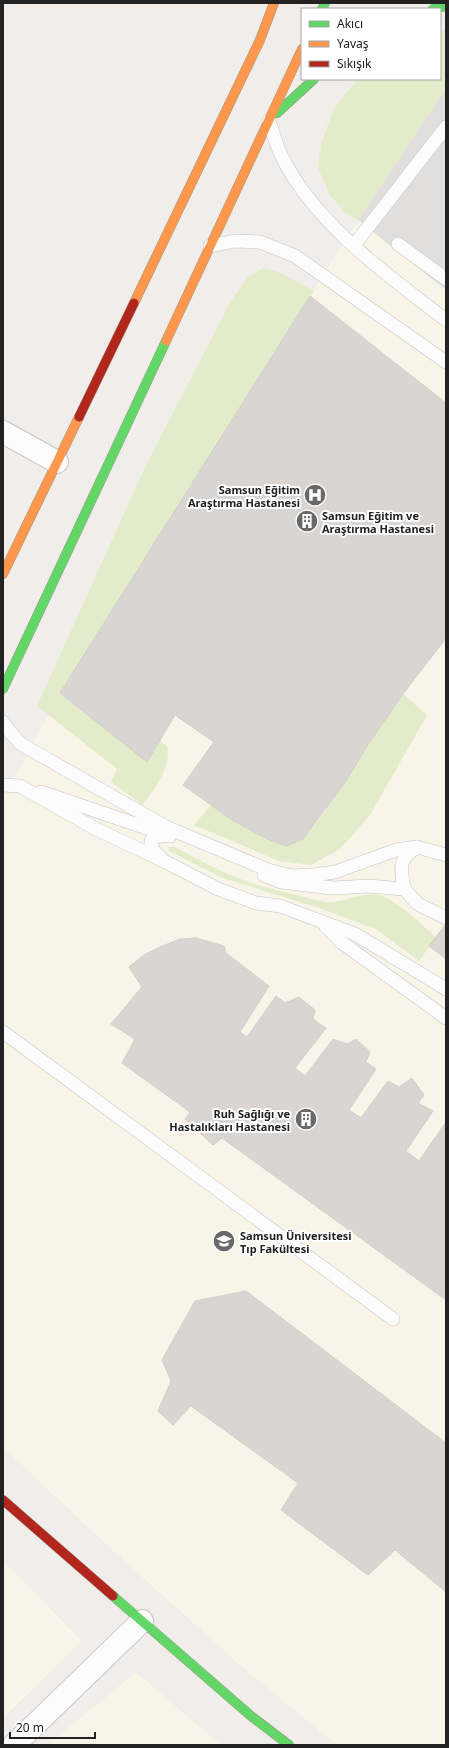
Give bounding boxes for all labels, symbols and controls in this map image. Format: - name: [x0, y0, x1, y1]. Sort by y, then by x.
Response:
- legend: [301, 8, 441, 80]
- text: Akıcı: [337, 15, 363, 32]
- text: Yavaş: [337, 35, 369, 52]
- text: Sıkışık: [337, 55, 372, 72]
- place label: Samsun Eğitim Araştırma Hastanesi: [188, 482, 300, 510]
- hospital icon: Samsun Eğitim Araştırma Hastanesi: [302, 482, 328, 508]
- building icon: Samsun Eğitim ve Araştırma Hastanesi: [294, 508, 320, 534]
- place label: Samsun Eğitim ve Araştırma Hastanesi: [322, 508, 434, 536]
- place label: Ruh Sağlığı ve Hastalıkları Hastanesi: [169, 1106, 290, 1134]
- building icon: Ruh Sağlığı ve Hastalıkları Hastanesi: [293, 1106, 319, 1132]
- school or university icon: Samsun Üniversitesi Tıp Fakültesi: [211, 1228, 237, 1254]
- place label: Samsun Üniversitesi Tıp Fakültesi: [240, 1228, 352, 1256]
- scale bar: [10, 1714, 95, 1740]
- text: 20 m: [16, 1719, 44, 1736]

